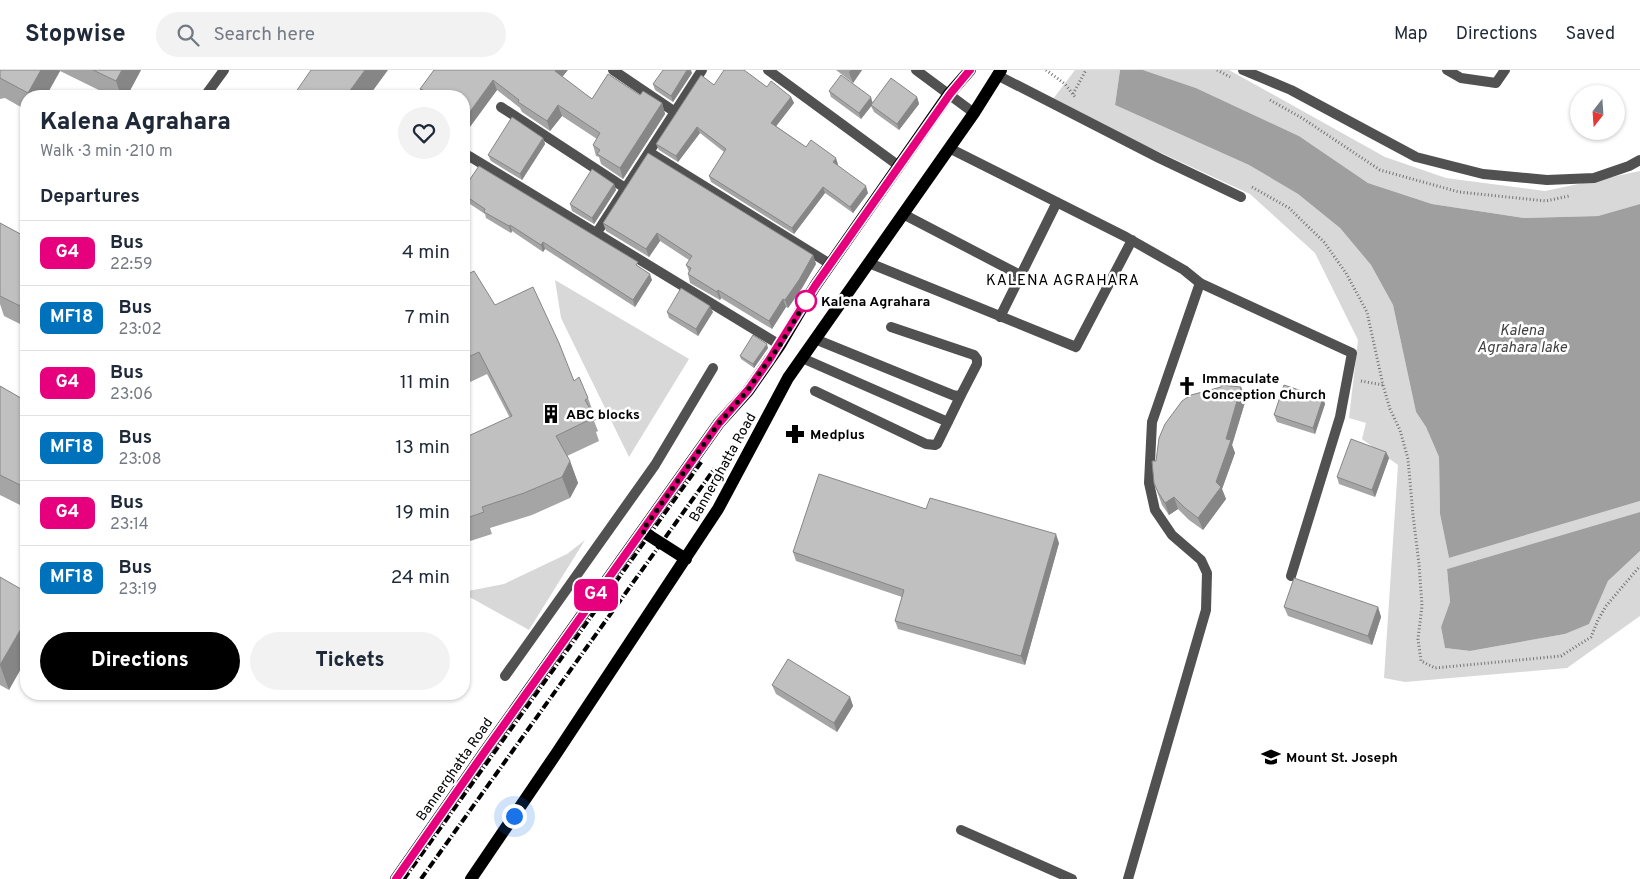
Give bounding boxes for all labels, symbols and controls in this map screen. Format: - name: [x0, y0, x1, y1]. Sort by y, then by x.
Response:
- search box: [156, 12, 506, 57]
- text: Stopwise: [25, 20, 126, 50]
- icon: search: [174, 21, 202, 49]
- text: Search here: [214, 23, 315, 47]
- text: Map: [1394, 23, 1428, 46]
- text: Directions: [1456, 23, 1538, 46]
- text: Saved: [1566, 23, 1615, 46]
- north arrow: [1570, 85, 1625, 140]
- map controls: [1570, 85, 1625, 140]
- button: heart: [398, 107, 450, 159]
- text: Kalena Agrahara: [40, 108, 231, 138]
- text: Walk · 3 min · 210 m: [40, 142, 173, 162]
- text: Departures: [40, 185, 140, 209]
- text: Bus: [110, 231, 144, 255]
- text: G4: [56, 241, 79, 264]
- text: 4 min: [402, 241, 450, 265]
- text: 22:59: [110, 255, 153, 275]
- district label: KALENA AGRAHARA: [986, 272, 1140, 291]
- marker: Kalena Agrahara: [795, 290, 817, 312]
- place label: Kalena Agrahara: [821, 294, 930, 311]
- text: Bus: [118, 296, 152, 320]
- text: MF18: [50, 306, 93, 329]
- text: 7 min: [405, 306, 450, 330]
- text: 23:02: [118, 320, 162, 340]
- water label: Kalena Agrahara lake: [1477, 322, 1567, 358]
- text: Bus: [110, 361, 144, 385]
- text: G4: [56, 371, 79, 394]
- text: 11 min: [400, 371, 450, 395]
- place label: Immaculate Conception Church: [1202, 371, 1326, 404]
- church icon: Immaculate Conception Church: [1176, 375, 1198, 397]
- text: 23:06: [110, 385, 153, 405]
- building icon: ABC blocks: [540, 403, 562, 425]
- place label: ABC blocks: [566, 407, 640, 424]
- street label: Bannerghatta Road: [686, 410, 760, 525]
- pharmacy icon: Medplus: [784, 423, 806, 445]
- text: Bus: [118, 426, 152, 450]
- place label: Medplus: [810, 427, 865, 444]
- text: MF18: [50, 436, 93, 459]
- text: 13 min: [395, 436, 450, 460]
- text: 23:08: [118, 450, 161, 470]
- text: Bus: [110, 491, 144, 515]
- text: G4: [56, 501, 79, 524]
- text: 19 min: [395, 501, 450, 525]
- text: 23:14: [110, 515, 149, 535]
- text: Bus: [118, 556, 152, 580]
- text: MF18: [50, 566, 93, 589]
- text: 24 min: [391, 566, 450, 590]
- line badge: G4: [574, 579, 618, 611]
- text: 23:19: [118, 580, 157, 600]
- text: G4: [584, 583, 608, 606]
- button: Directions: [40, 632, 240, 690]
- button: Tickets: [250, 632, 450, 690]
- street label: Bannerghatta Road: [413, 715, 497, 825]
- school or university icon: Mount St. Joseph: [1260, 746, 1282, 768]
- place label: Mount St. Joseph: [1286, 750, 1398, 767]
- your location: [502, 804, 527, 829]

